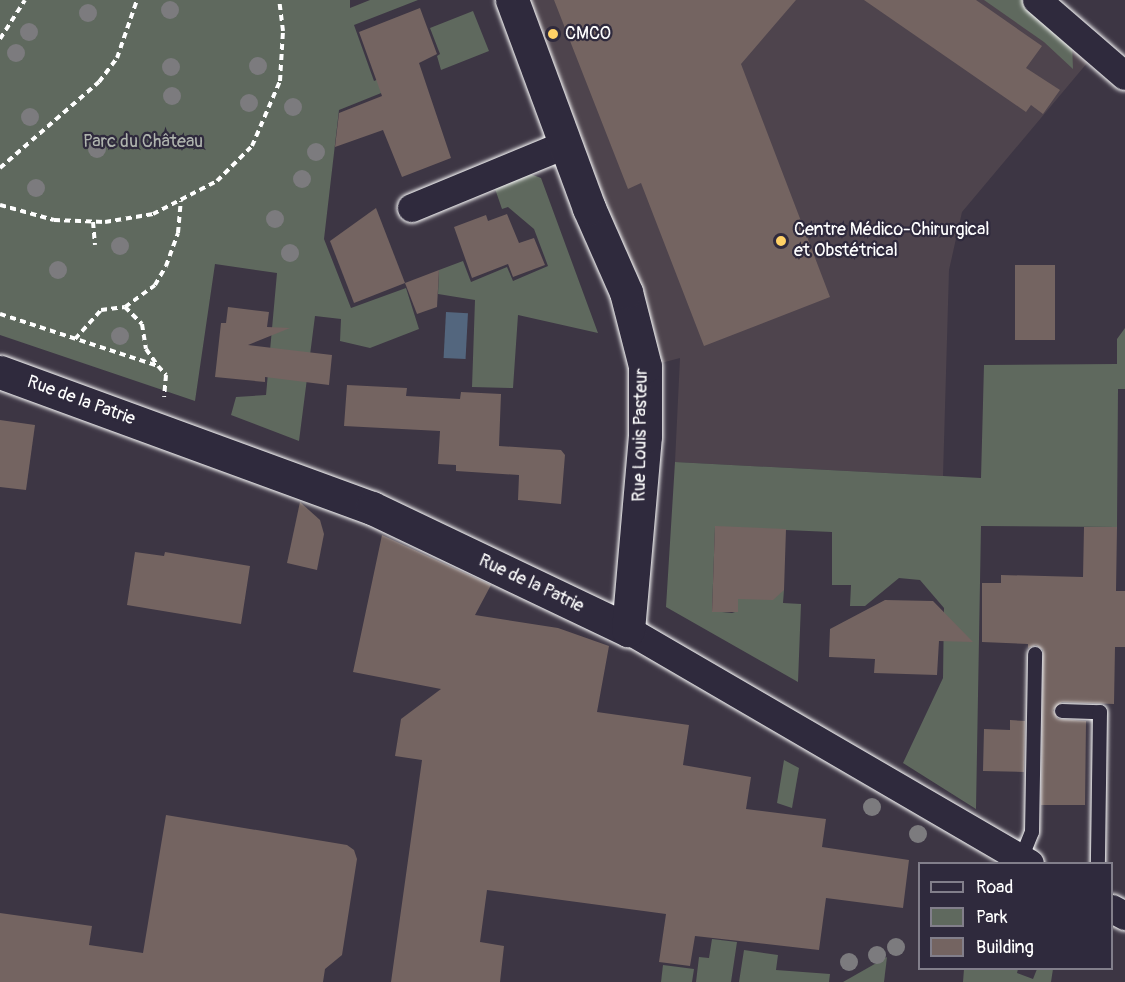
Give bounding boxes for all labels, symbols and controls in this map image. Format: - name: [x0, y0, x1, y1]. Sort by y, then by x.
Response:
- place label: CMCO: [565, 23, 611, 45]
- marker: CMCO: [546, 27, 560, 41]
- park label: Parc du Château: [83, 131, 203, 153]
- place label: Centre Médico-Chirurgical et Obstétrical: [794, 220, 990, 262]
- marker: Centre Médico-Chirurgical et Obstétrical: [772, 232, 790, 250]
- street label: Rue Louis Pasteur: [629, 368, 653, 502]
- street label: Rue de la Patrie: [24, 371, 138, 431]
- street label: Rue de la Patrie: [475, 550, 587, 618]
- legend: [918, 862, 1113, 970]
- text: Road: [976, 876, 1013, 899]
- text: Park: [976, 906, 1008, 929]
- text: Building: [976, 936, 1034, 959]

